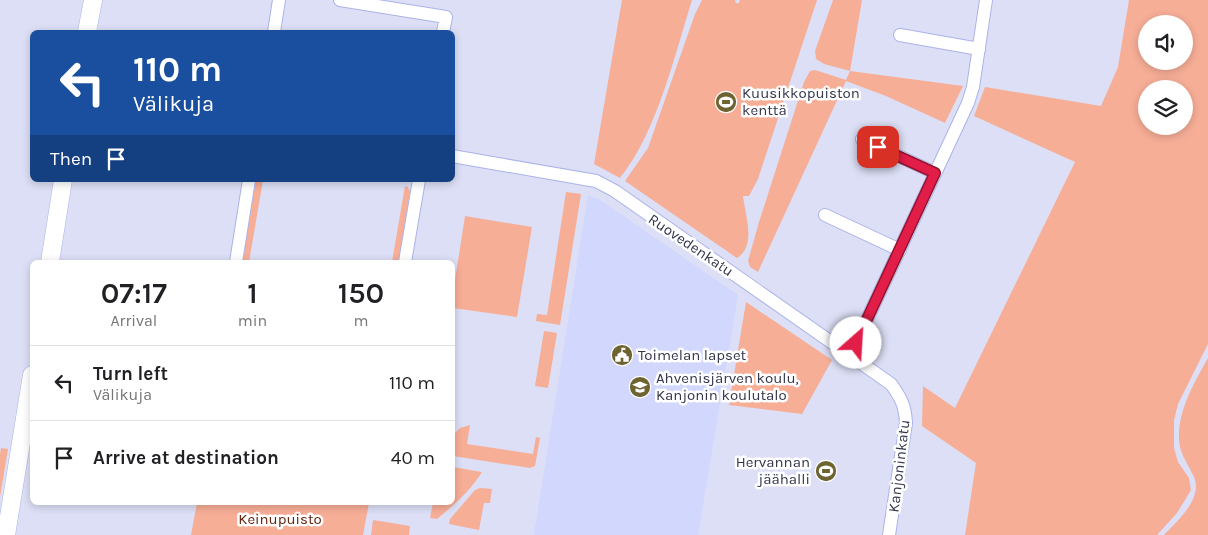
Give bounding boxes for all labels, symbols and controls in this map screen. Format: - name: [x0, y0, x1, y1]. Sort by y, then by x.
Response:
- map controls: [1138, 15, 1193, 135]
- button: sound: [1138, 15, 1193, 70]
- text: 110 m: [133, 49, 222, 90]
- icon: left: [50, 50, 115, 115]
- button: layers: [1138, 80, 1193, 135]
- place label: Kuusikkopuiston kenttä: [742, 84, 860, 119]
- sports icon: Kuusikkopuiston kenttä: [714, 90, 738, 114]
- text: Välikuja: [133, 91, 214, 117]
- pin: [857, 126, 899, 168]
- icon: arrive: [864, 133, 892, 161]
- icon: arrive: [102, 145, 130, 173]
- text: Then: [50, 148, 92, 170]
- street label: Ruovedenkatu: [645, 210, 737, 280]
- text: 07:17: [101, 275, 167, 311]
- text: 1: [247, 275, 258, 311]
- text: 150: [338, 275, 384, 311]
- text: Arrival: [110, 311, 157, 330]
- text: min: [238, 311, 267, 330]
- text: m: [354, 311, 369, 330]
- position arrow: [829, 316, 881, 368]
- public building icon: Toimelan lapset: [610, 343, 634, 367]
- place label: Toimelan lapset: [638, 346, 747, 364]
- text: Turn left: [93, 363, 168, 385]
- icon: left: [50, 369, 78, 397]
- place label: Ahvenisjärven koulu, Kanjonin koulutalo: [656, 369, 799, 404]
- text: 110 m: [389, 372, 435, 394]
- school or university icon: Ahvenisjärven koulu, Kanjonin koulutalo: [628, 375, 652, 399]
- text: Välikuja: [93, 385, 152, 404]
- street label: Kanjoninkatu: [884, 419, 914, 513]
- icon: arrive: [50, 444, 78, 472]
- text: Arrive at destination: [93, 447, 279, 469]
- text: 40 m: [391, 447, 435, 469]
- place label: Hervannan jäähalli: [736, 453, 810, 488]
- sports icon: Hervannan jäähalli: [814, 459, 838, 483]
- park label: Keinupuisto: [238, 510, 322, 528]

